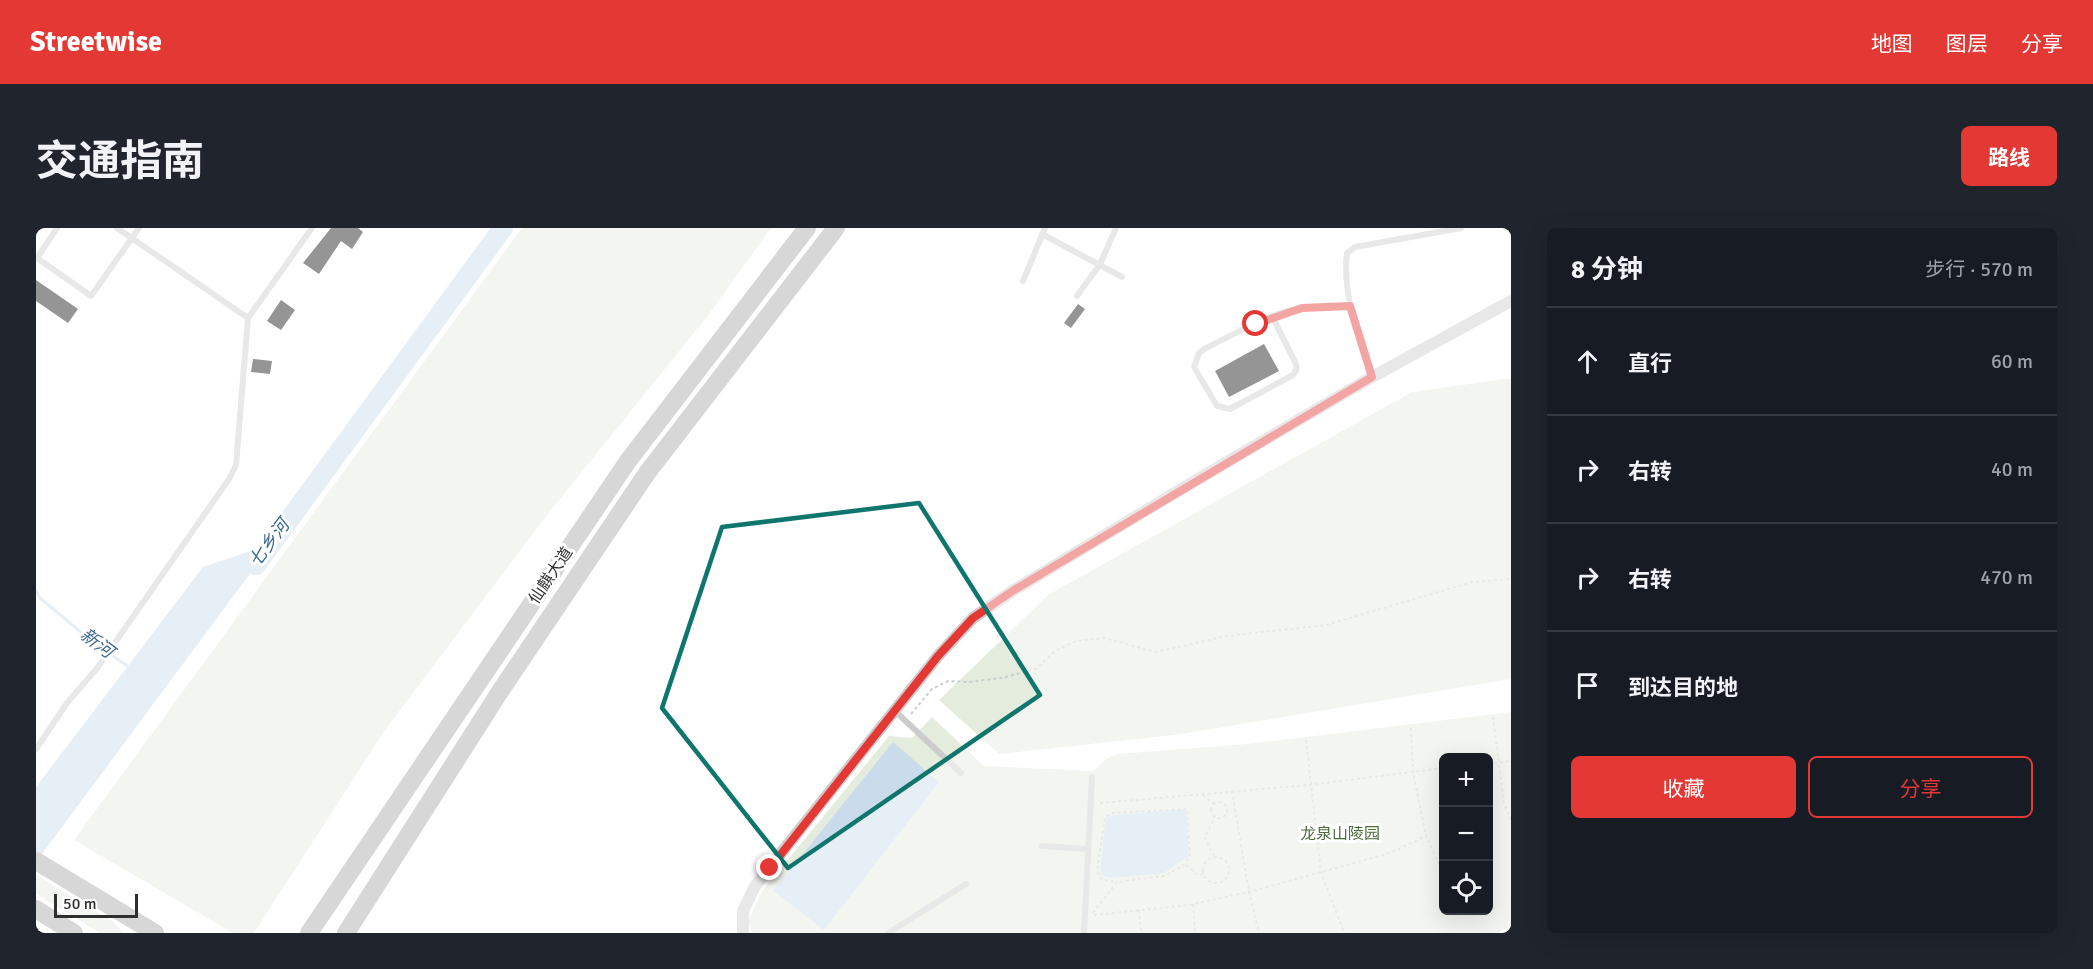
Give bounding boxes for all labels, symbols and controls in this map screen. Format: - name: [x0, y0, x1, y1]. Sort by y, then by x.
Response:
- text: Streetwise: [30, 25, 162, 59]
- text: 地图: [1871, 31, 1913, 57]
- text: 图层: [1946, 31, 1988, 57]
- text: 分享: [2021, 31, 2063, 57]
- button: 路线: [1961, 126, 2057, 186]
- text: 交通指南: [36, 136, 204, 187]
- text: 8 分钟: [1571, 254, 1643, 286]
- text: 步行 · 570 m: [1925, 257, 2033, 282]
- route start: [1242, 310, 1268, 336]
- icon: ahead: [1571, 345, 1604, 378]
- text: 60 m: [1991, 349, 2033, 374]
- text: 直行: [1628, 350, 1672, 377]
- icon: right: [1571, 453, 1604, 486]
- text: 40 m: [1991, 457, 2033, 482]
- text: 右转: [1628, 458, 1672, 485]
- water label: 七乡河: [244, 512, 296, 571]
- street label: 仙麒大道: [525, 543, 577, 608]
- icon: right: [1571, 561, 1604, 594]
- text: 470 m: [1980, 565, 2033, 590]
- text: 右转: [1628, 566, 1672, 593]
- water label: 新河: [76, 623, 120, 664]
- icon: arrive: [1571, 669, 1604, 702]
- text: 到达目的地: [1628, 674, 1738, 701]
- map controls: [1439, 753, 1493, 915]
- button: +: [1439, 753, 1493, 807]
- button: 收藏: [1571, 756, 1796, 818]
- button: 分享: [1808, 756, 2033, 818]
- button: −: [1439, 807, 1493, 861]
- park label: 龙泉山陵园: [1300, 824, 1380, 844]
- route end: [756, 854, 782, 880]
- button: locate: [1439, 861, 1493, 915]
- scale bar: [54, 891, 138, 918]
- text: 50 m: [63, 894, 97, 914]

